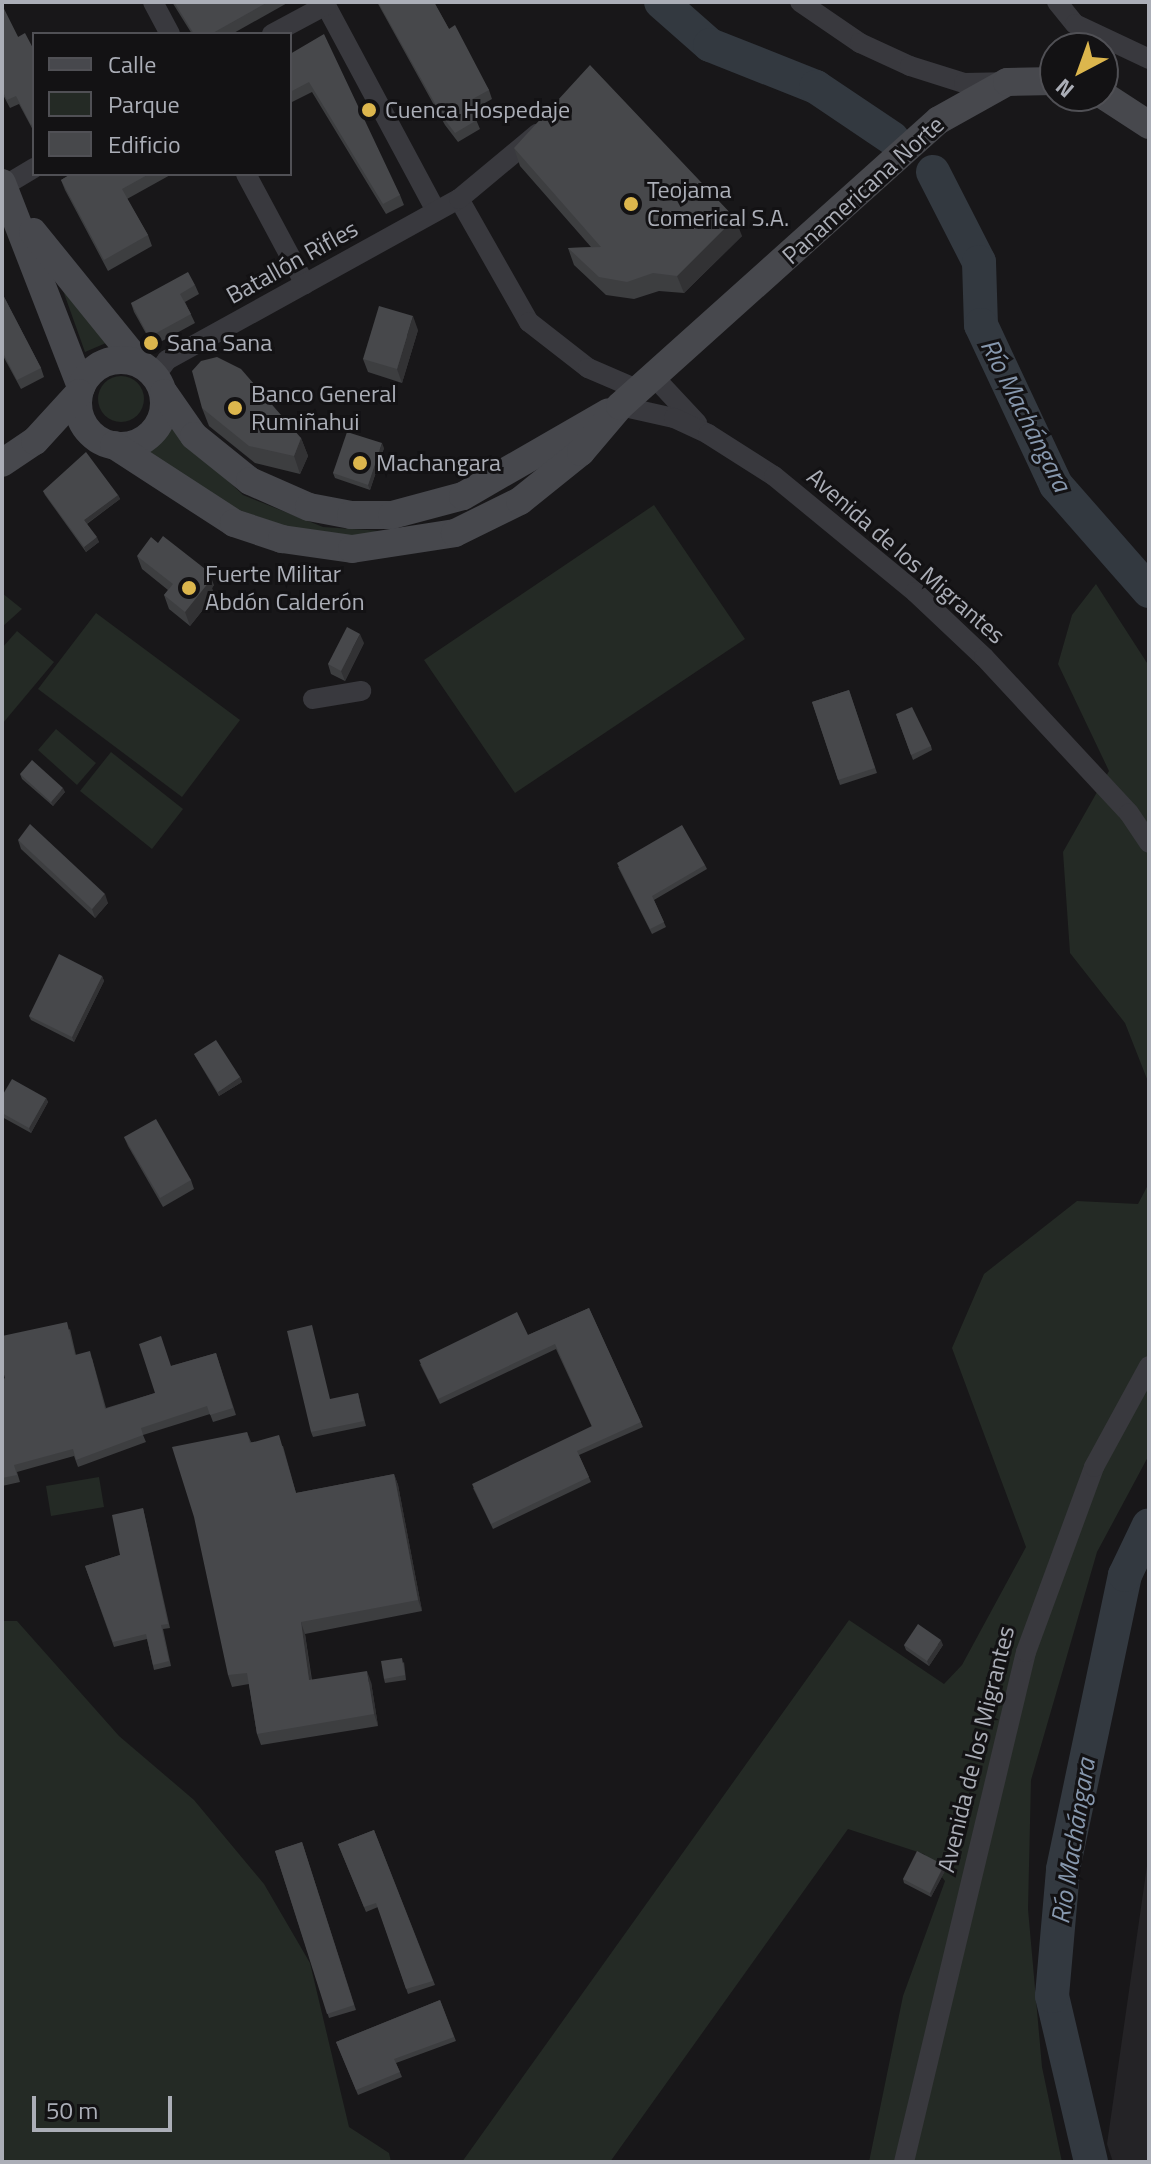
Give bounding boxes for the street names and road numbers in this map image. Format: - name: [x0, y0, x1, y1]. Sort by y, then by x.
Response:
- street label: Panamericana Norte: [776, 110, 950, 270]
- street label: Batallón Rifles: [221, 214, 363, 310]
- street label: Avenida de los Migrantes: [801, 462, 1011, 650]
- street label: Avenida de los Migrantes: [931, 1623, 1021, 1875]

